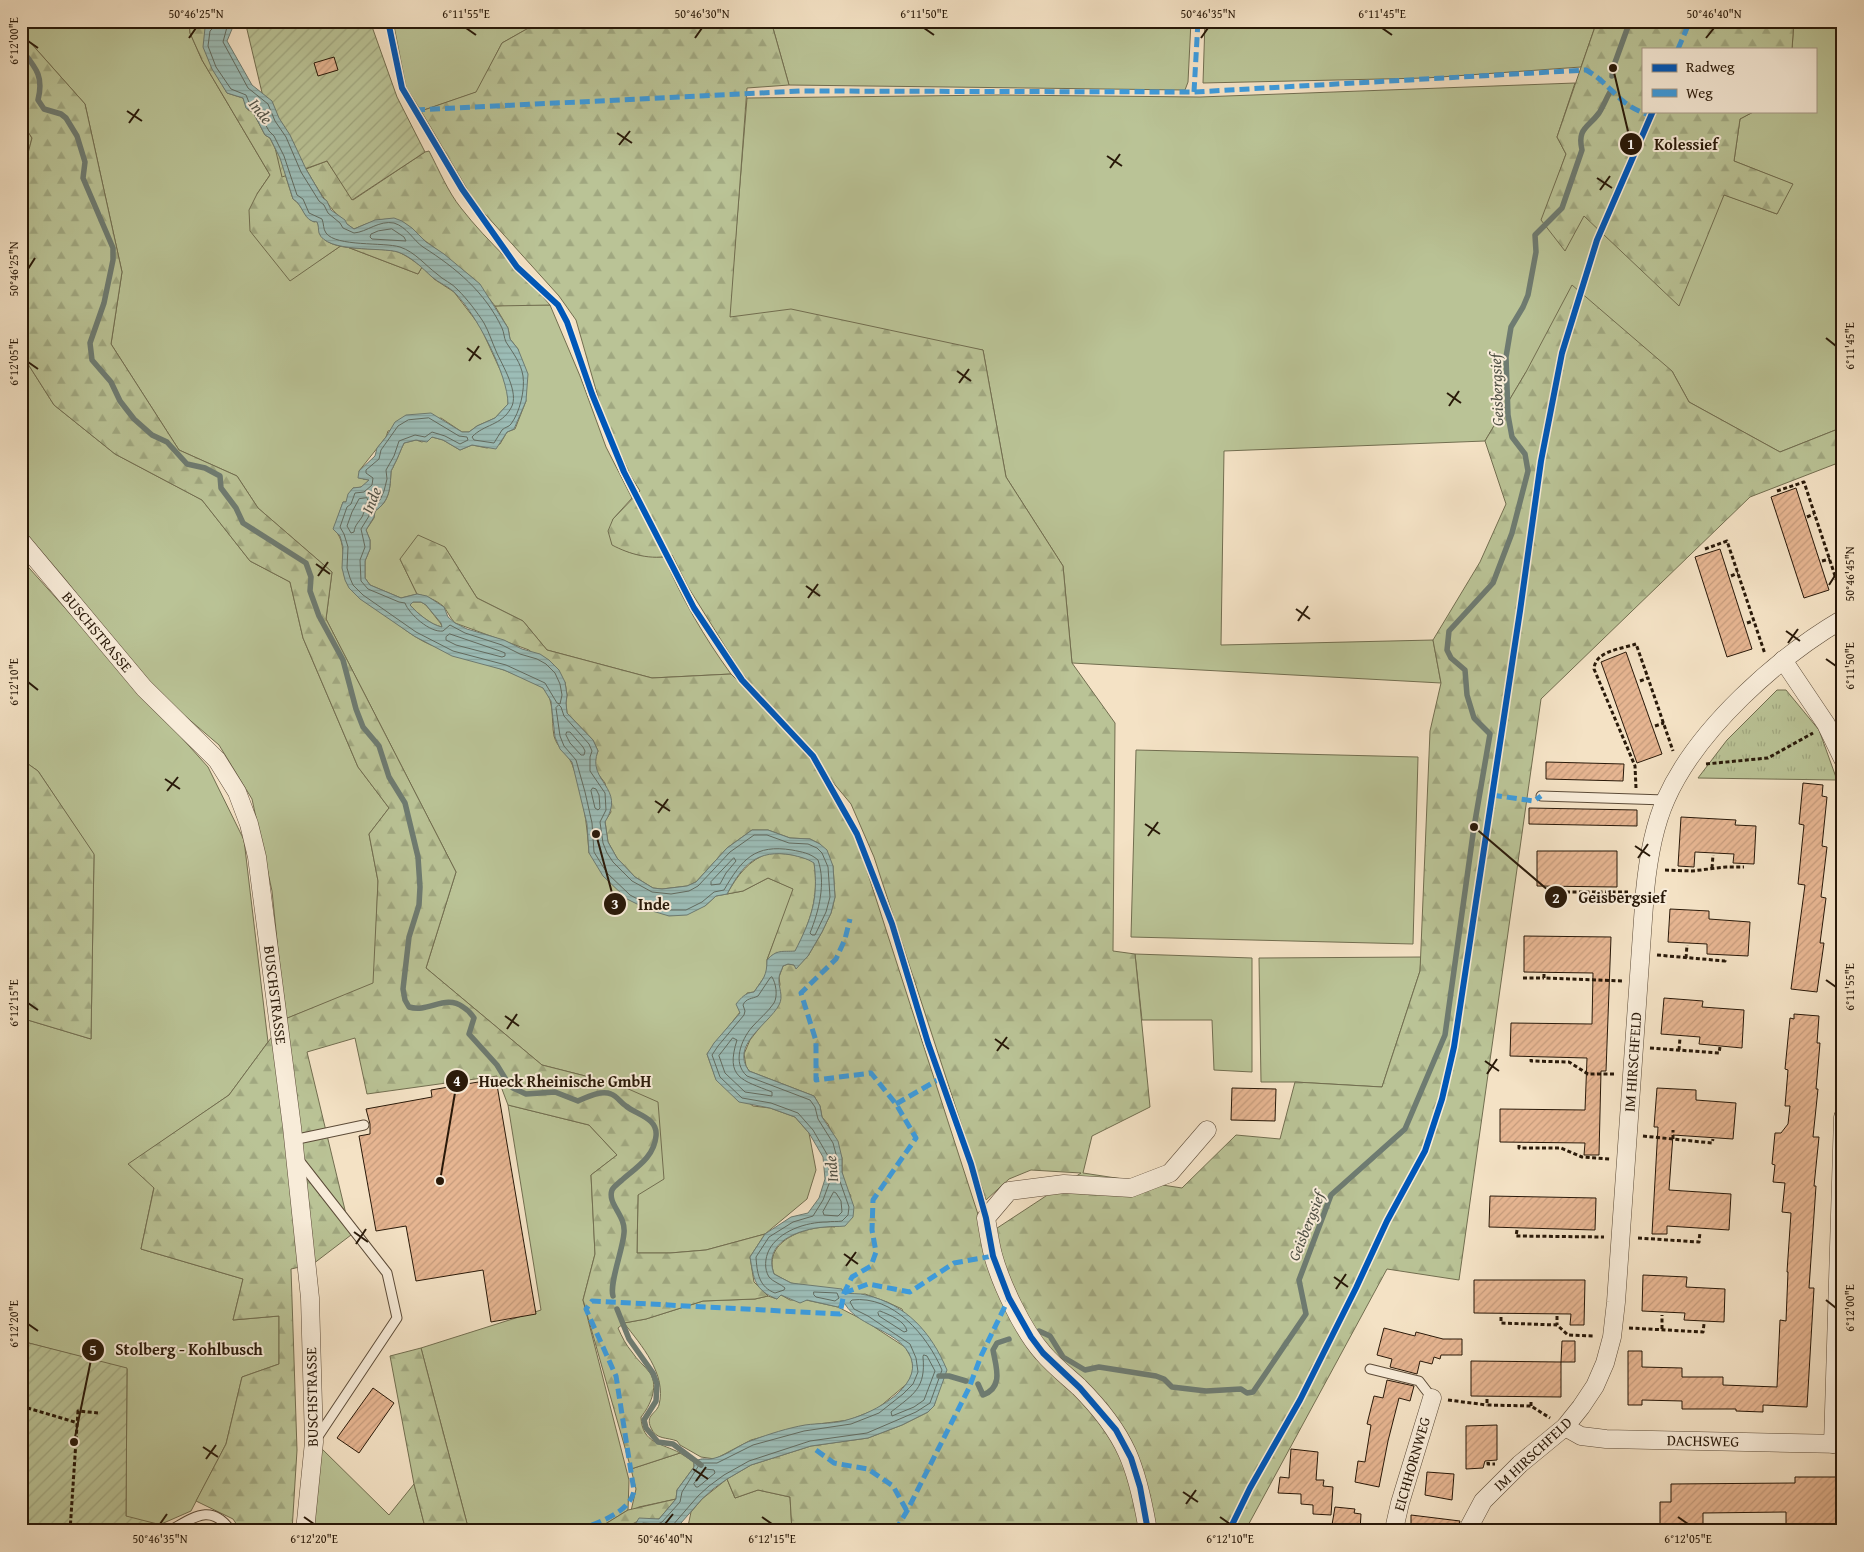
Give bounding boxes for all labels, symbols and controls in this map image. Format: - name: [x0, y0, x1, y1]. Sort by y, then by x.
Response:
- text: 50°46'25"N: [168, 5, 224, 22]
- text: 6°11'55"E: [442, 5, 490, 22]
- text: 50°46'30"N: [674, 5, 730, 22]
- text: 6°11'50"E: [900, 5, 948, 22]
- text: 50°46'35"N: [1180, 5, 1236, 22]
- text: 6°11'45"E: [1358, 5, 1406, 22]
- text: 50°46'40"N: [1686, 5, 1742, 22]
- text: 6°12'00"E: [5, 17, 22, 65]
- legend: [1642, 48, 1816, 112]
- text: Radweg: [1686, 56, 1735, 77]
- text: Weg: [1686, 82, 1713, 103]
- water label: Inde: [243, 93, 279, 129]
- callout: Kolessief: [1619, 129, 1727, 160]
- text: Kolessief: [1654, 132, 1720, 156]
- text: 1: [1627, 133, 1635, 154]
- text: 50°46'25"N: [5, 241, 22, 297]
- text: 6°11'45"E: [1841, 322, 1858, 370]
- text: 6°12'05"E: [5, 338, 22, 386]
- water label: Geisbergsief: [1483, 350, 1509, 427]
- water label: Inde: [355, 483, 387, 517]
- text: 50°46'45"N: [1841, 546, 1858, 602]
- street label: BUSCHSTRASSE: [57, 587, 138, 677]
- text: 6°11'50"E: [1841, 642, 1858, 690]
- text: 6°12'10"E: [5, 658, 22, 706]
- callout: Geisbergsief: [1544, 882, 1676, 913]
- text: Geisbergsief: [1578, 885, 1668, 909]
- text: 2: [1552, 887, 1560, 908]
- callout: Inde: [603, 888, 679, 919]
- text: Inde: [638, 892, 670, 916]
- text: 3: [611, 893, 619, 914]
- street label: BUSCHSTRASSE: [259, 944, 292, 1046]
- text: 6°11'55"E: [1841, 963, 1858, 1011]
- text: 6°12'15"E: [5, 979, 22, 1027]
- street label: IM HIRSCHFELD: [1619, 1011, 1646, 1113]
- callout: Hueck Rheinische GmbH: [444, 1066, 662, 1097]
- text: Hueck Rheinische GmbH: [479, 1069, 651, 1093]
- text: 4: [453, 1070, 461, 1091]
- water label: Inde: [818, 1154, 844, 1183]
- water label: Geisbergsief: [1281, 1185, 1332, 1264]
- text: 6°12'00"E: [1841, 1284, 1858, 1332]
- text: 6°12'20"E: [5, 1300, 22, 1348]
- callout: Stolberg - Kohlbusch: [80, 1334, 273, 1365]
- text: Stolberg - Kohlbusch: [115, 1337, 263, 1361]
- text: 5: [89, 1339, 97, 1360]
- street label: BUSCHSTRASSE: [300, 1347, 323, 1447]
- street label: IM HIRSCHFELD: [1489, 1412, 1576, 1495]
- street label: EICHHORNWEG: [1388, 1414, 1435, 1513]
- street label: DACHSWEG: [1667, 1429, 1739, 1452]
- text: 50°46'35"N: [132, 1530, 188, 1547]
- text: 6°12'20"E: [290, 1530, 338, 1547]
- text: 50°46'40"N: [637, 1530, 693, 1547]
- text: 6°12'15"E: [748, 1530, 796, 1547]
- text: 6°12'10"E: [1206, 1530, 1254, 1547]
- text: 6°12'05"E: [1664, 1530, 1712, 1547]

